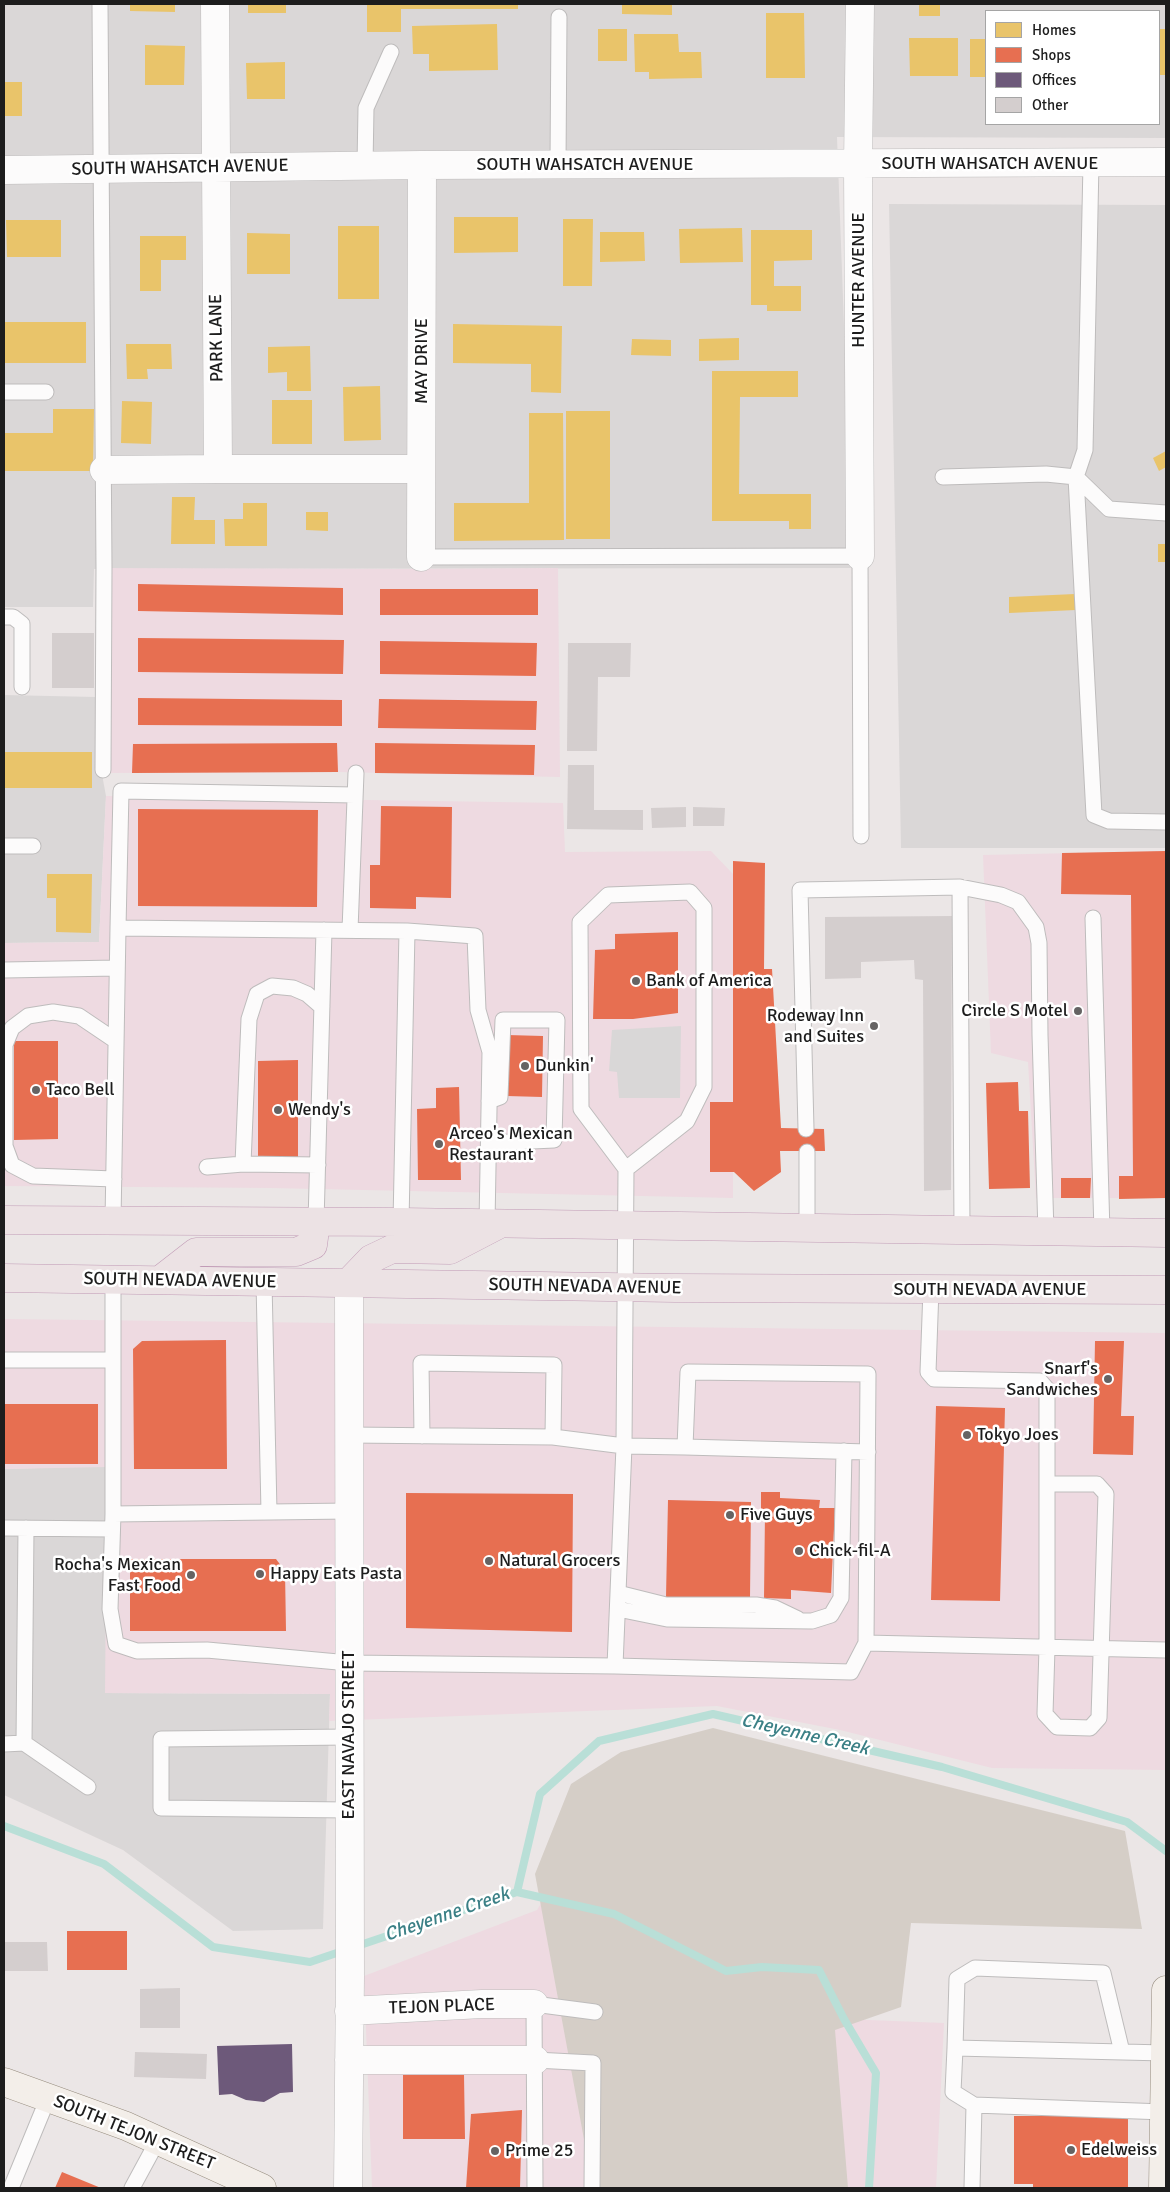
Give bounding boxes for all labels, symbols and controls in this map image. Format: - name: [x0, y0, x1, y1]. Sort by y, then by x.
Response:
- legend: [985, 10, 1160, 125]
- text: Homes: [1032, 21, 1076, 39]
- text: Shops: [1032, 46, 1071, 64]
- text: Offices: [1032, 71, 1076, 89]
- text: Other: [1032, 96, 1068, 114]
- street label: SOUTH WAHSATCH AVENUE: [881, 153, 1099, 175]
- street label: SOUTH WAHSATCH AVENUE: [476, 154, 694, 176]
- street label: SOUTH WAHSATCH AVENUE: [71, 155, 289, 181]
- street label: HUNTER AVENUE: [848, 212, 870, 348]
- street label: PARK LANE: [205, 294, 229, 382]
- street label: MAY DRIVE: [411, 318, 433, 404]
- place label: Bank of America: [646, 970, 772, 992]
- marker: Bank of America: [630, 975, 642, 987]
- place label: Circle S Motel: [961, 1000, 1068, 1022]
- place label: Rodeway Inn and Suites: [767, 1005, 864, 1048]
- marker: Circle S Motel: [1072, 1005, 1084, 1017]
- marker: Rodeway Inn and Suites: [868, 1020, 880, 1032]
- place label: Dunkin': [535, 1055, 594, 1077]
- marker: Dunkin': [519, 1060, 531, 1072]
- place label: Taco Bell: [46, 1079, 115, 1101]
- marker: Taco Bell: [30, 1084, 42, 1096]
- place label: Wendy's: [288, 1099, 351, 1121]
- marker: Wendy's: [272, 1104, 284, 1116]
- place label: Arceo's Mexican Restaurant: [449, 1123, 573, 1166]
- marker: Arceo's Mexican Restaurant: [433, 1138, 445, 1150]
- street label: SOUTH NEVADA AVENUE: [83, 1269, 277, 1293]
- street label: SOUTH NEVADA AVENUE: [488, 1275, 682, 1299]
- street label: SOUTH NEVADA AVENUE: [893, 1279, 1087, 1301]
- place label: Snarf's Sandwiches: [1006, 1358, 1098, 1400]
- marker: Snarf's Sandwiches: [1102, 1373, 1114, 1385]
- place label: Tokyo Joes: [977, 1424, 1059, 1446]
- marker: Tokyo Joes: [961, 1429, 973, 1441]
- place label: Five Guys: [740, 1504, 813, 1526]
- marker: Five Guys: [724, 1509, 736, 1521]
- place label: Chick-fil-A: [809, 1540, 891, 1562]
- marker: Chick-fil-A: [793, 1545, 805, 1557]
- place label: Natural Grocers: [499, 1550, 620, 1572]
- place label: Rocha's Mexican Fast Food: [54, 1554, 181, 1596]
- marker: Natural Grocers: [483, 1555, 495, 1567]
- place label: Happy Eats Pasta: [270, 1563, 402, 1585]
- marker: Happy Eats Pasta: [254, 1568, 266, 1580]
- marker: Rocha's Mexican Fast Food: [185, 1569, 197, 1581]
- street label: EAST NAVAJO STREET: [338, 1651, 360, 1819]
- water label: Cheyenne Creek: [739, 1709, 871, 1761]
- water label: Cheyenne Creek: [382, 1883, 512, 1947]
- street label: TEJON PLACE: [389, 1994, 495, 2020]
- street label: SOUTH TEJON STREET: [50, 2091, 218, 2175]
- place label: Edelweiss: [1081, 2139, 1157, 2161]
- place label: Prime 25: [505, 2140, 573, 2162]
- marker: Edelweiss: [1065, 2144, 1077, 2156]
- marker: Prime 25: [489, 2145, 501, 2157]

